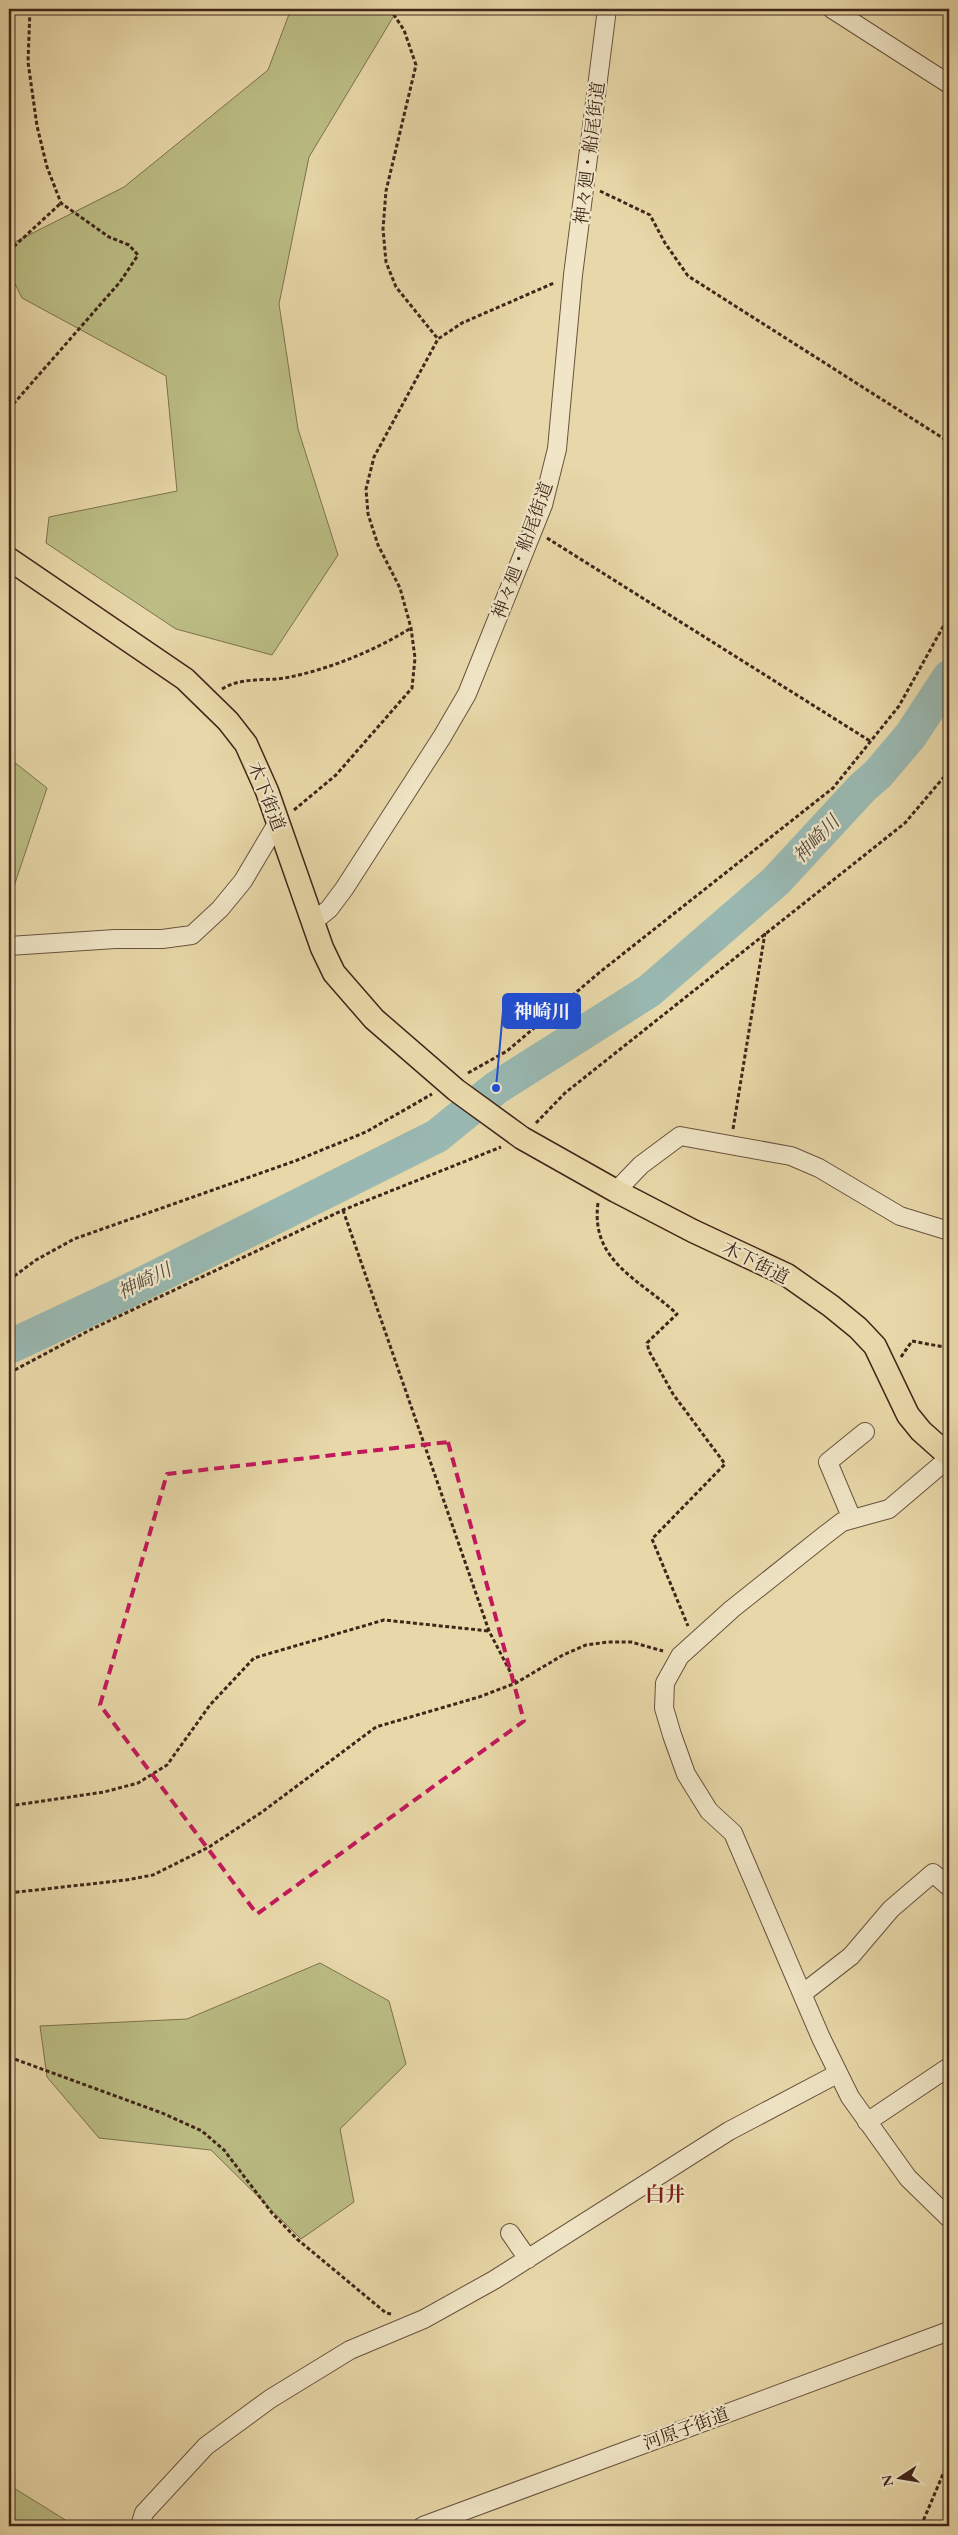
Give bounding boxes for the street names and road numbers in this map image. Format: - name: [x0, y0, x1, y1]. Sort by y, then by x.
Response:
- street label: 神々廻・船尾街道: [569, 80, 609, 226]
- street label: 神々廻・船尾街道: [487, 478, 557, 622]
- street label: 木下街道: [243, 758, 291, 834]
- street label: 木下街道: [719, 1235, 793, 1289]
- street label: 河原子街道: [640, 2402, 732, 2454]

